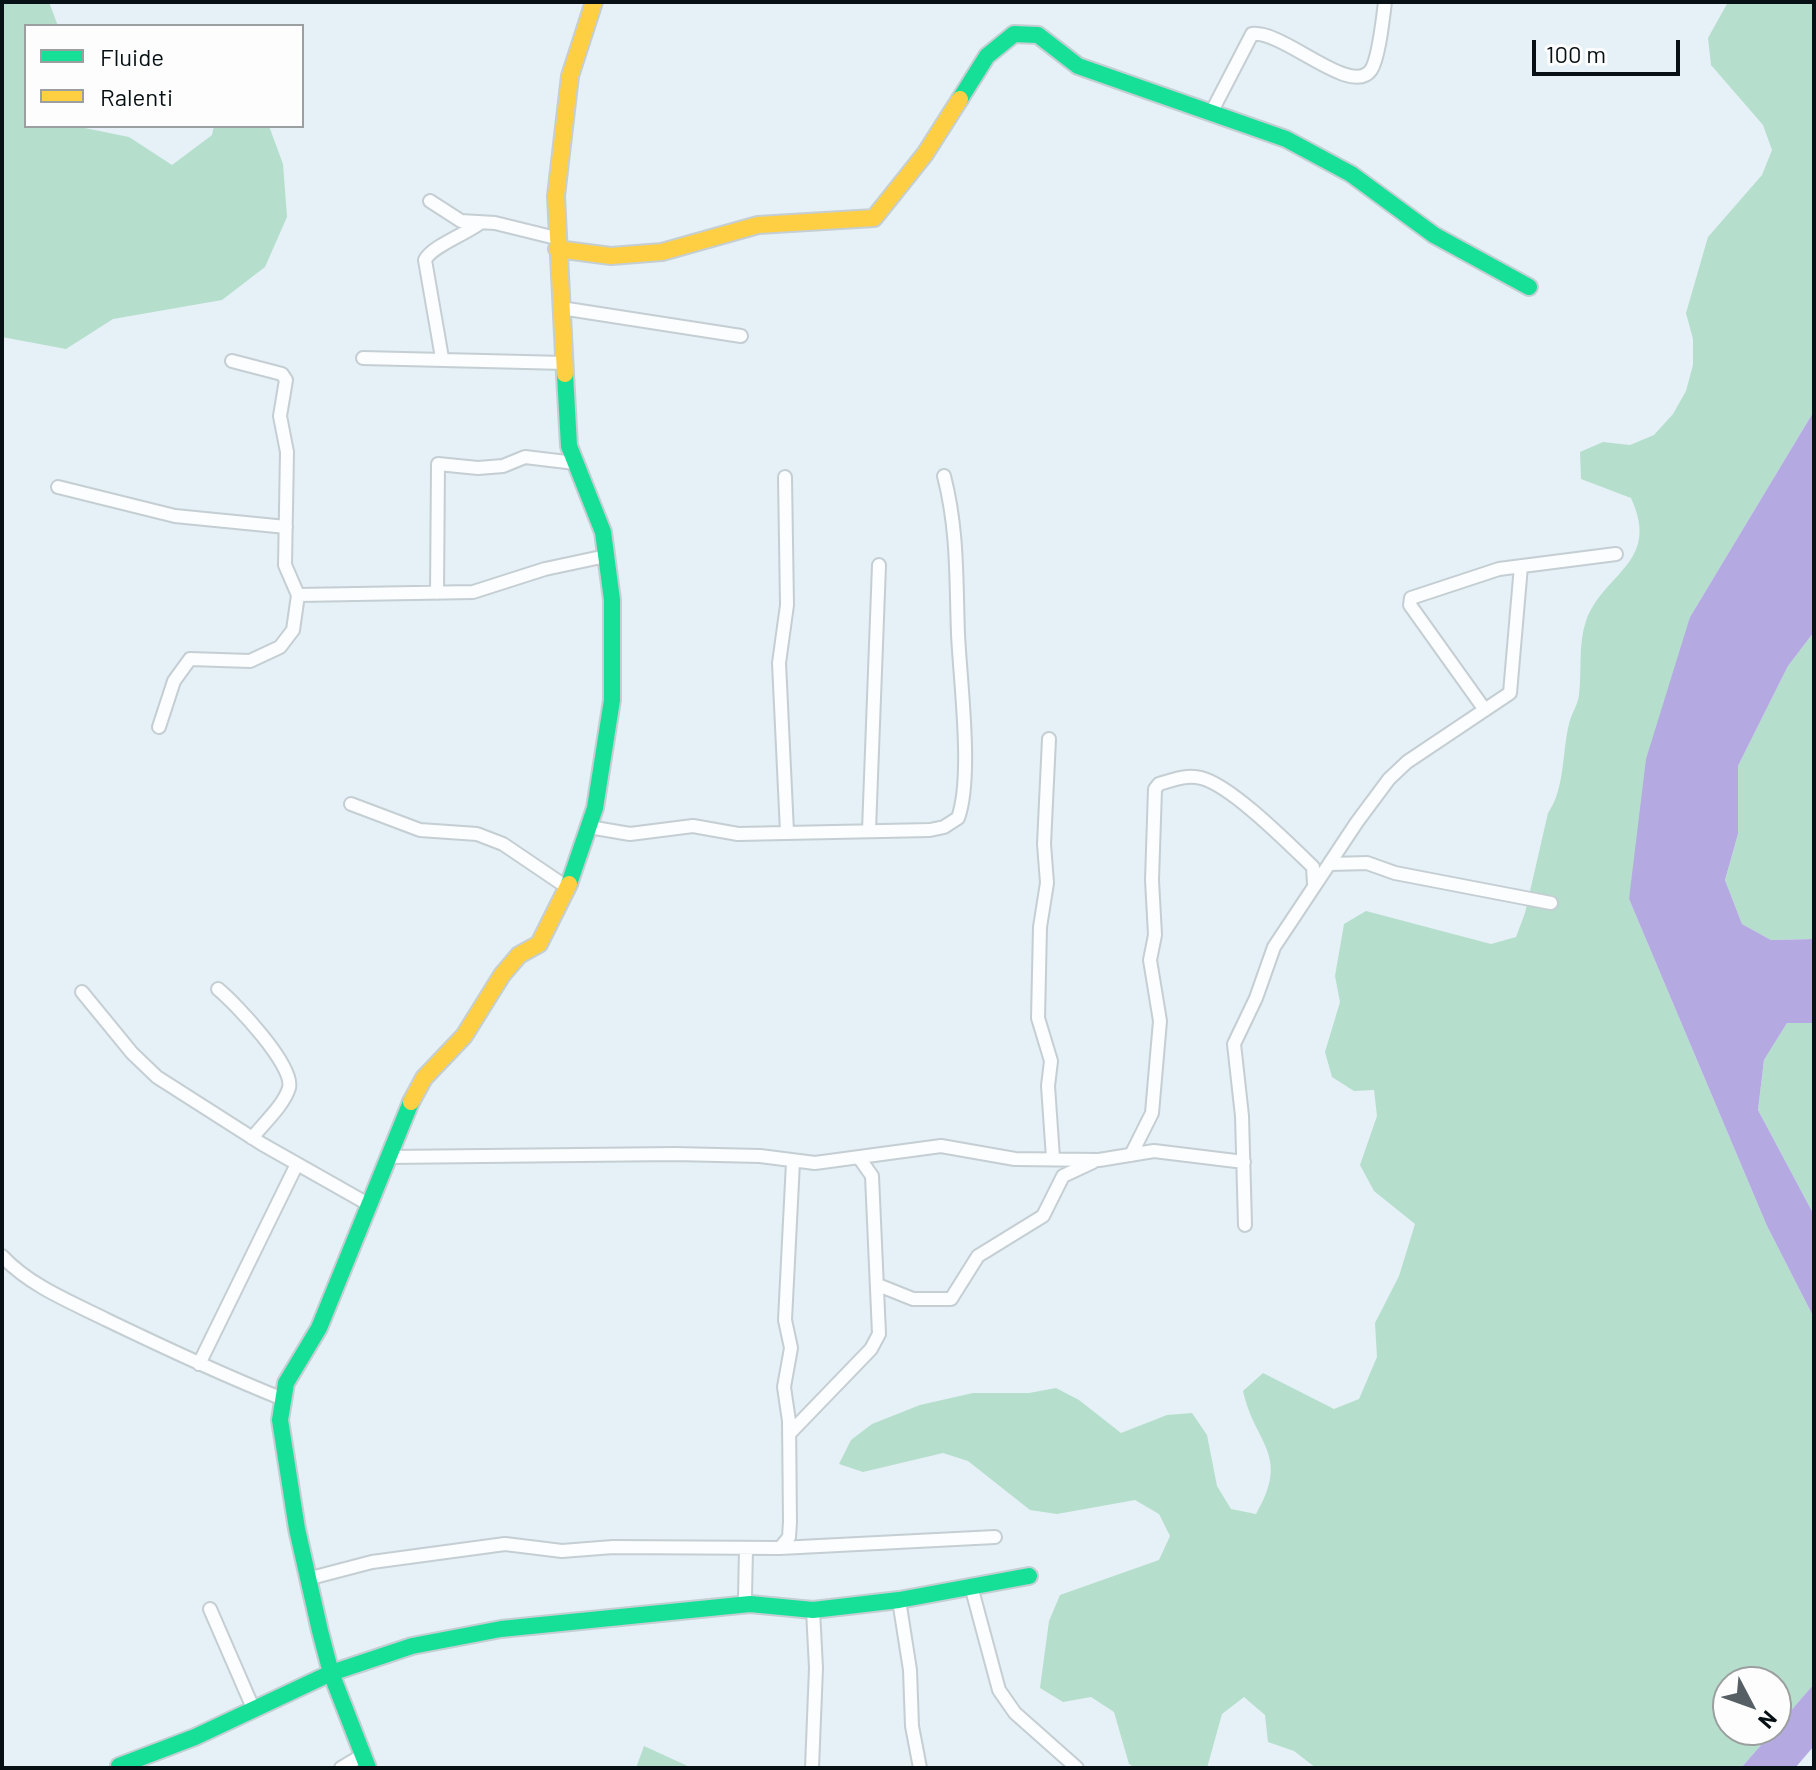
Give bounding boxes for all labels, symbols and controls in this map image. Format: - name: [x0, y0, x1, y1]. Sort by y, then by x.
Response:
- legend: [24, 24, 304, 128]
- scale bar: [1536, 24, 1684, 74]
- text: 100 m: [1546, 39, 1606, 68]
- text: Fluide: [100, 42, 164, 71]
- text: Ralenti: [100, 82, 173, 111]
- north arrow: [1712, 1666, 1792, 1746]
- text: N: [1754, 1706, 1783, 1734]

